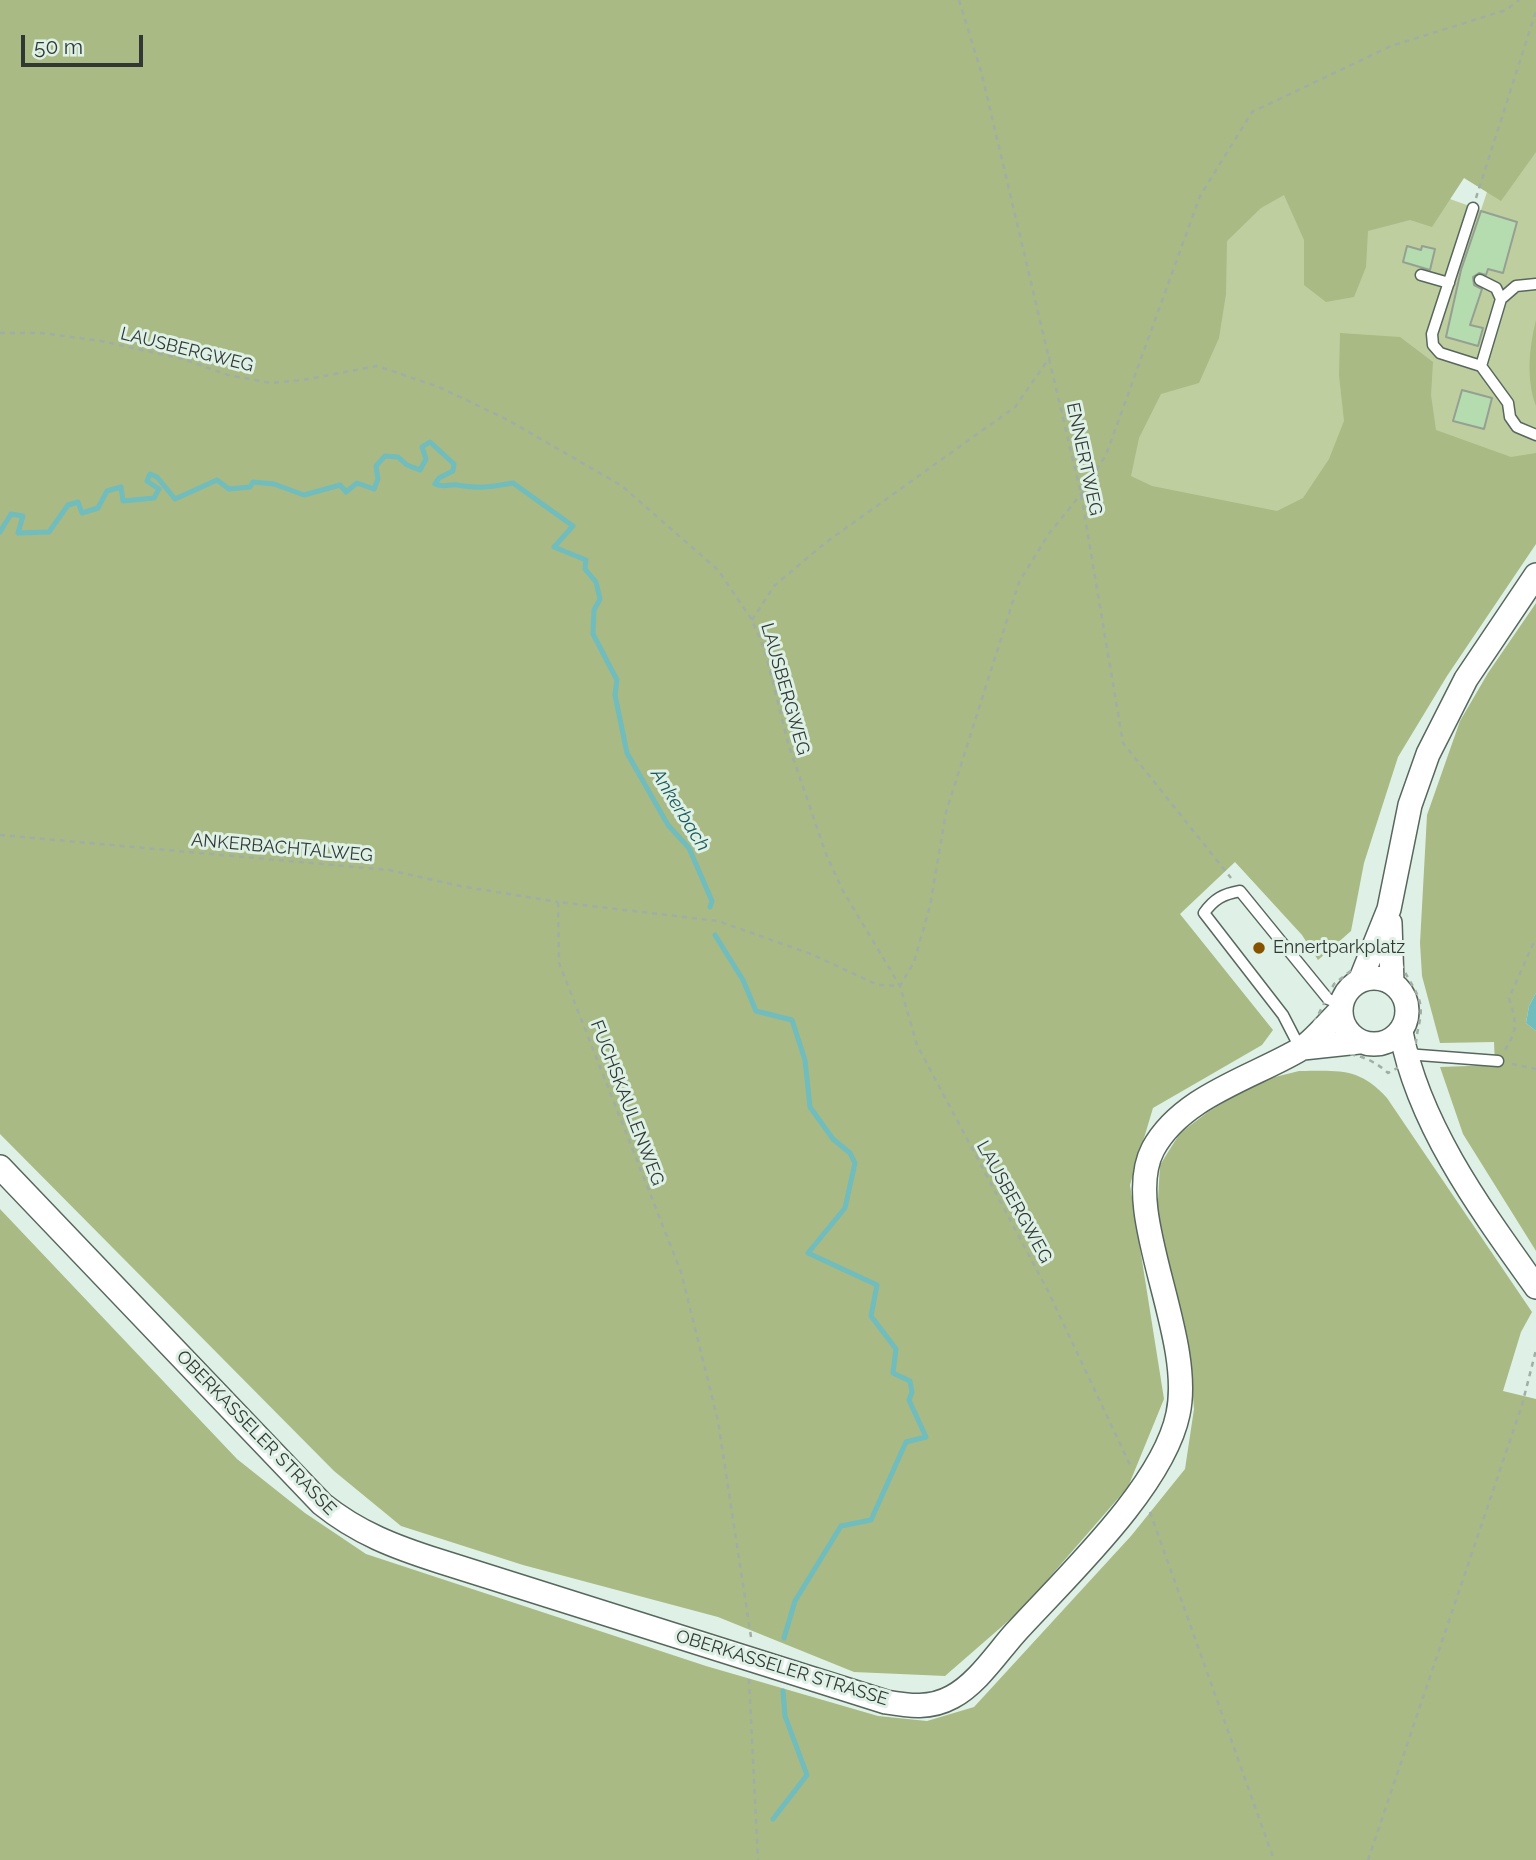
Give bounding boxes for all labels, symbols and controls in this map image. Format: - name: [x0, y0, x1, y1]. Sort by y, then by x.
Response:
- scale bar: [24, 21, 147, 65]
- text: 50 m: [34, 34, 83, 59]
- street label: LAUSBERGWEG: [118, 323, 256, 377]
- street label: ENNERTWEG: [1062, 401, 1106, 517]
- street label: LAUSBERGWEG: [756, 621, 814, 757]
- water label: Ankerbach: [646, 765, 714, 855]
- street label: ANKERBACHTALWEG: [190, 829, 374, 867]
- place label: Ennertparkplatz: [1273, 937, 1405, 959]
- marker: Ennertparkplatz: [1251, 940, 1267, 956]
- street label: FUCHSKAULENWEG: [586, 1017, 668, 1189]
- street label: LAUSBERGWEG: [972, 1137, 1056, 1267]
- street label: OBERKASSELER STRASSE: [172, 1346, 340, 1520]
- street label: OBERKASSELER STRASSE: [673, 1625, 891, 1711]

